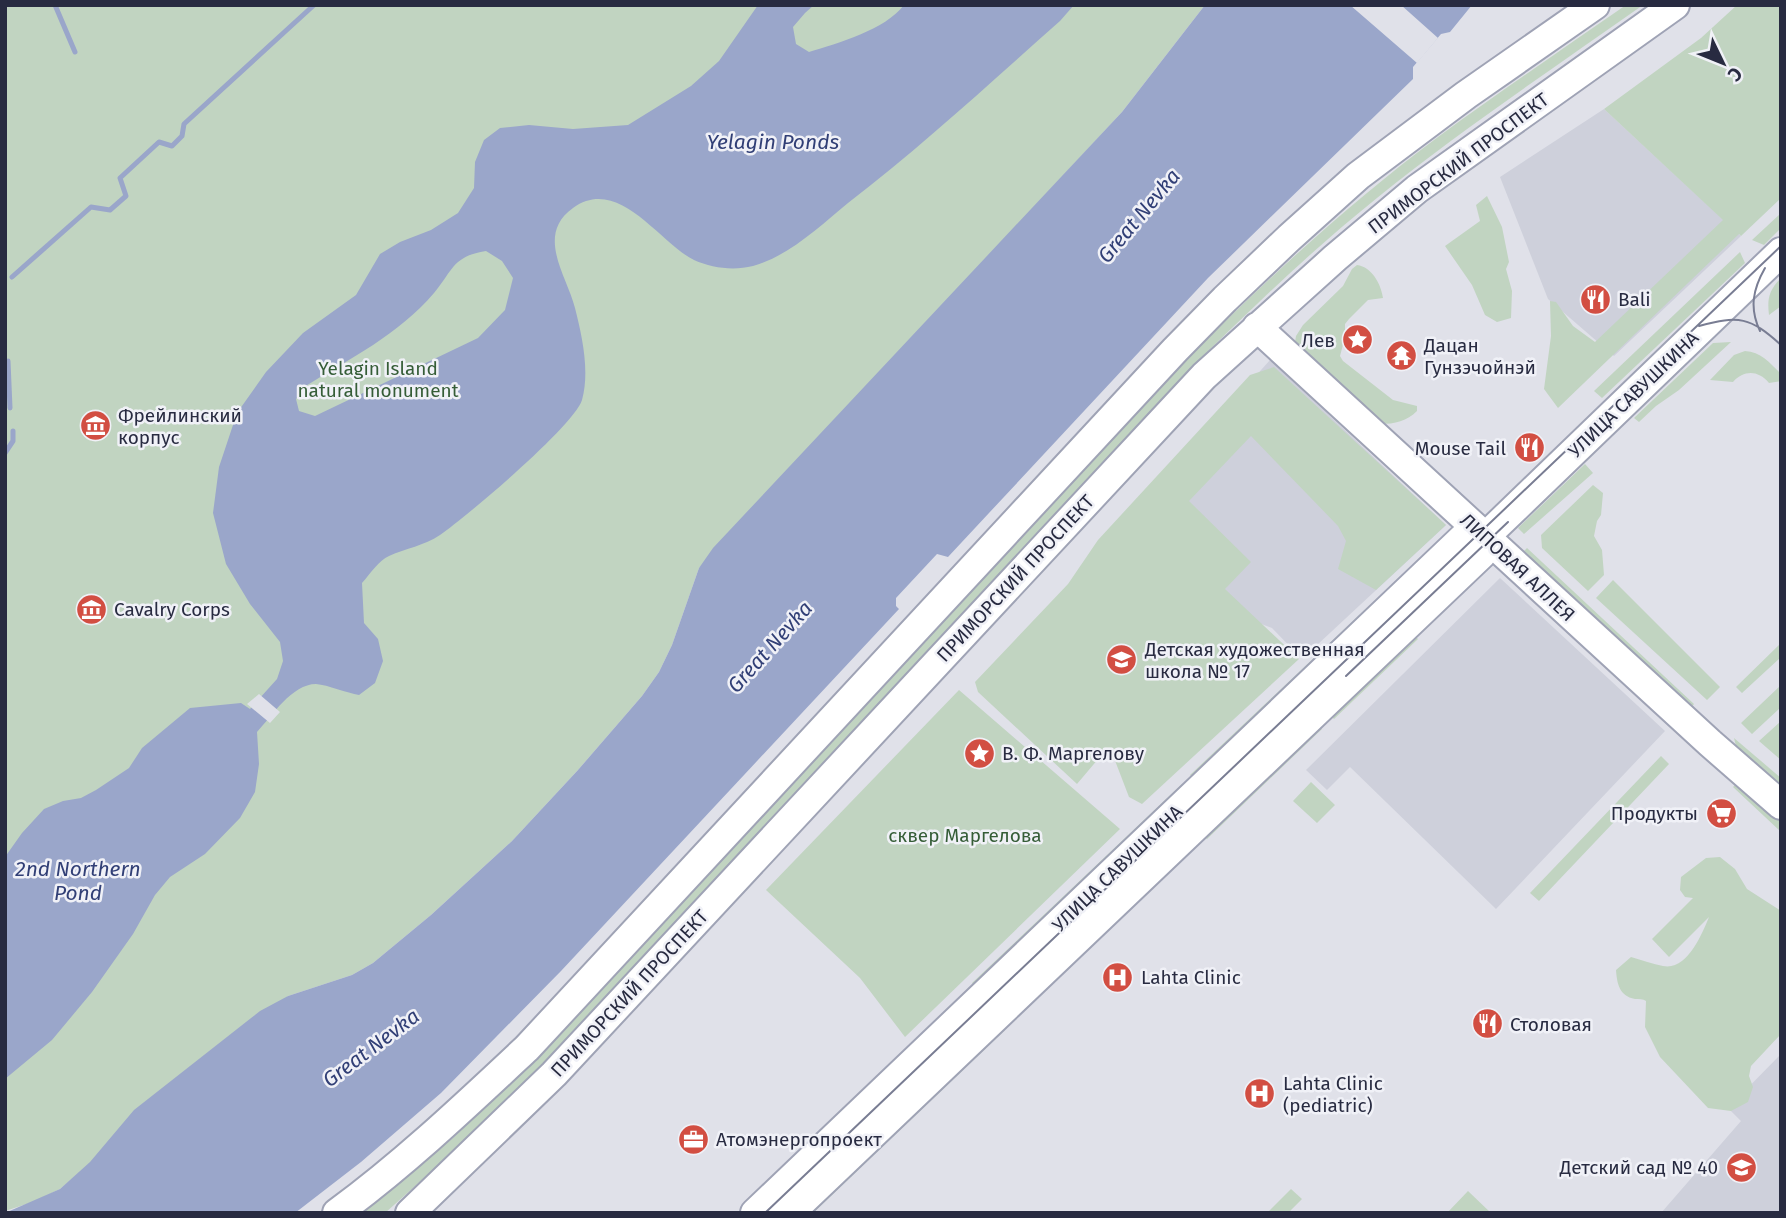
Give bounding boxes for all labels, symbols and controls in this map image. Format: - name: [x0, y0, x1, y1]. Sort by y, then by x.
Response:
- north arrow: [1688, 28, 1758, 98]
- text: С: [1723, 62, 1747, 86]
- street label: ПРИМОРСКИЙ ПРОСПЕКТ: [1363, 88, 1553, 239]
- water label: Yelagin Ponds: [707, 129, 840, 155]
- water label: Great Nevka: [1092, 164, 1186, 268]
- restaurant icon: Bali: [1578, 282, 1612, 316]
- place label: Bali: [1618, 288, 1651, 311]
- place icon: Лев: [1341, 323, 1375, 357]
- street label: УЛИЦА САВУШКИНА: [1563, 326, 1703, 462]
- place label: Лев: [1301, 329, 1335, 352]
- place label: Дацан Гунзэчойнэй: [1423, 334, 1536, 379]
- temple icon: Дацан Гунзэчойнэй: [1384, 339, 1418, 373]
- park label: Yelagin Island natural monument: [297, 357, 459, 402]
- place label: Фрейлинский корпус: [118, 404, 242, 449]
- museum icon: Фрейлинский корпус: [78, 409, 112, 443]
- restaurant icon: Mouse Tail: [1512, 431, 1546, 465]
- place label: Mouse Tail: [1415, 437, 1506, 460]
- street label: ПРИМОРСКИЙ ПРОСПЕКТ: [932, 490, 1099, 667]
- street label: ЛИПОВАЯ АЛЛЕЯ: [1456, 508, 1580, 626]
- museum icon: Cavalry Corps: [74, 592, 108, 626]
- water label: Great Nevka: [722, 596, 818, 698]
- place label: Cavalry Corps: [114, 598, 230, 621]
- place label: Детская художественная школа № 17: [1144, 638, 1365, 683]
- school or university icon: Детская художественная школа № 17: [1105, 643, 1139, 677]
- place icon: В. Ф. Маргелову: [962, 736, 996, 770]
- place label: В. Ф. Маргелову: [1002, 742, 1145, 765]
- supermarket icon: Продукты: [1704, 796, 1738, 830]
- street label: УЛИЦА САВУШКИНА: [1047, 800, 1187, 936]
- place label: Продукты: [1611, 802, 1698, 825]
- park label: сквер Маргелова: [888, 824, 1042, 847]
- water label: 2nd Northern Pond: [15, 856, 141, 906]
- street label: ПРИМОРСКИЙ ПРОСПЕКТ: [546, 905, 713, 1082]
- hospital icon: Lahta Clinic: [1101, 960, 1135, 994]
- place label: Lahta Clinic: [1141, 966, 1241, 989]
- water label: Great Nevka: [317, 1003, 425, 1093]
- restaurant icon: Столовая: [1470, 1007, 1504, 1041]
- place label: Столовая: [1510, 1013, 1592, 1036]
- place label: Lahta Clinic (pediatric): [1283, 1072, 1383, 1117]
- hospital icon: Lahta Clinic (pediatric): [1243, 1077, 1277, 1111]
- office icon: Атомэнергопроект: [676, 1122, 710, 1156]
- place label: Атомэнергопроект: [716, 1128, 882, 1151]
- school or university icon: Детский сад № 40: [1724, 1150, 1758, 1184]
- place label: Детский сад № 40: [1559, 1156, 1718, 1179]

